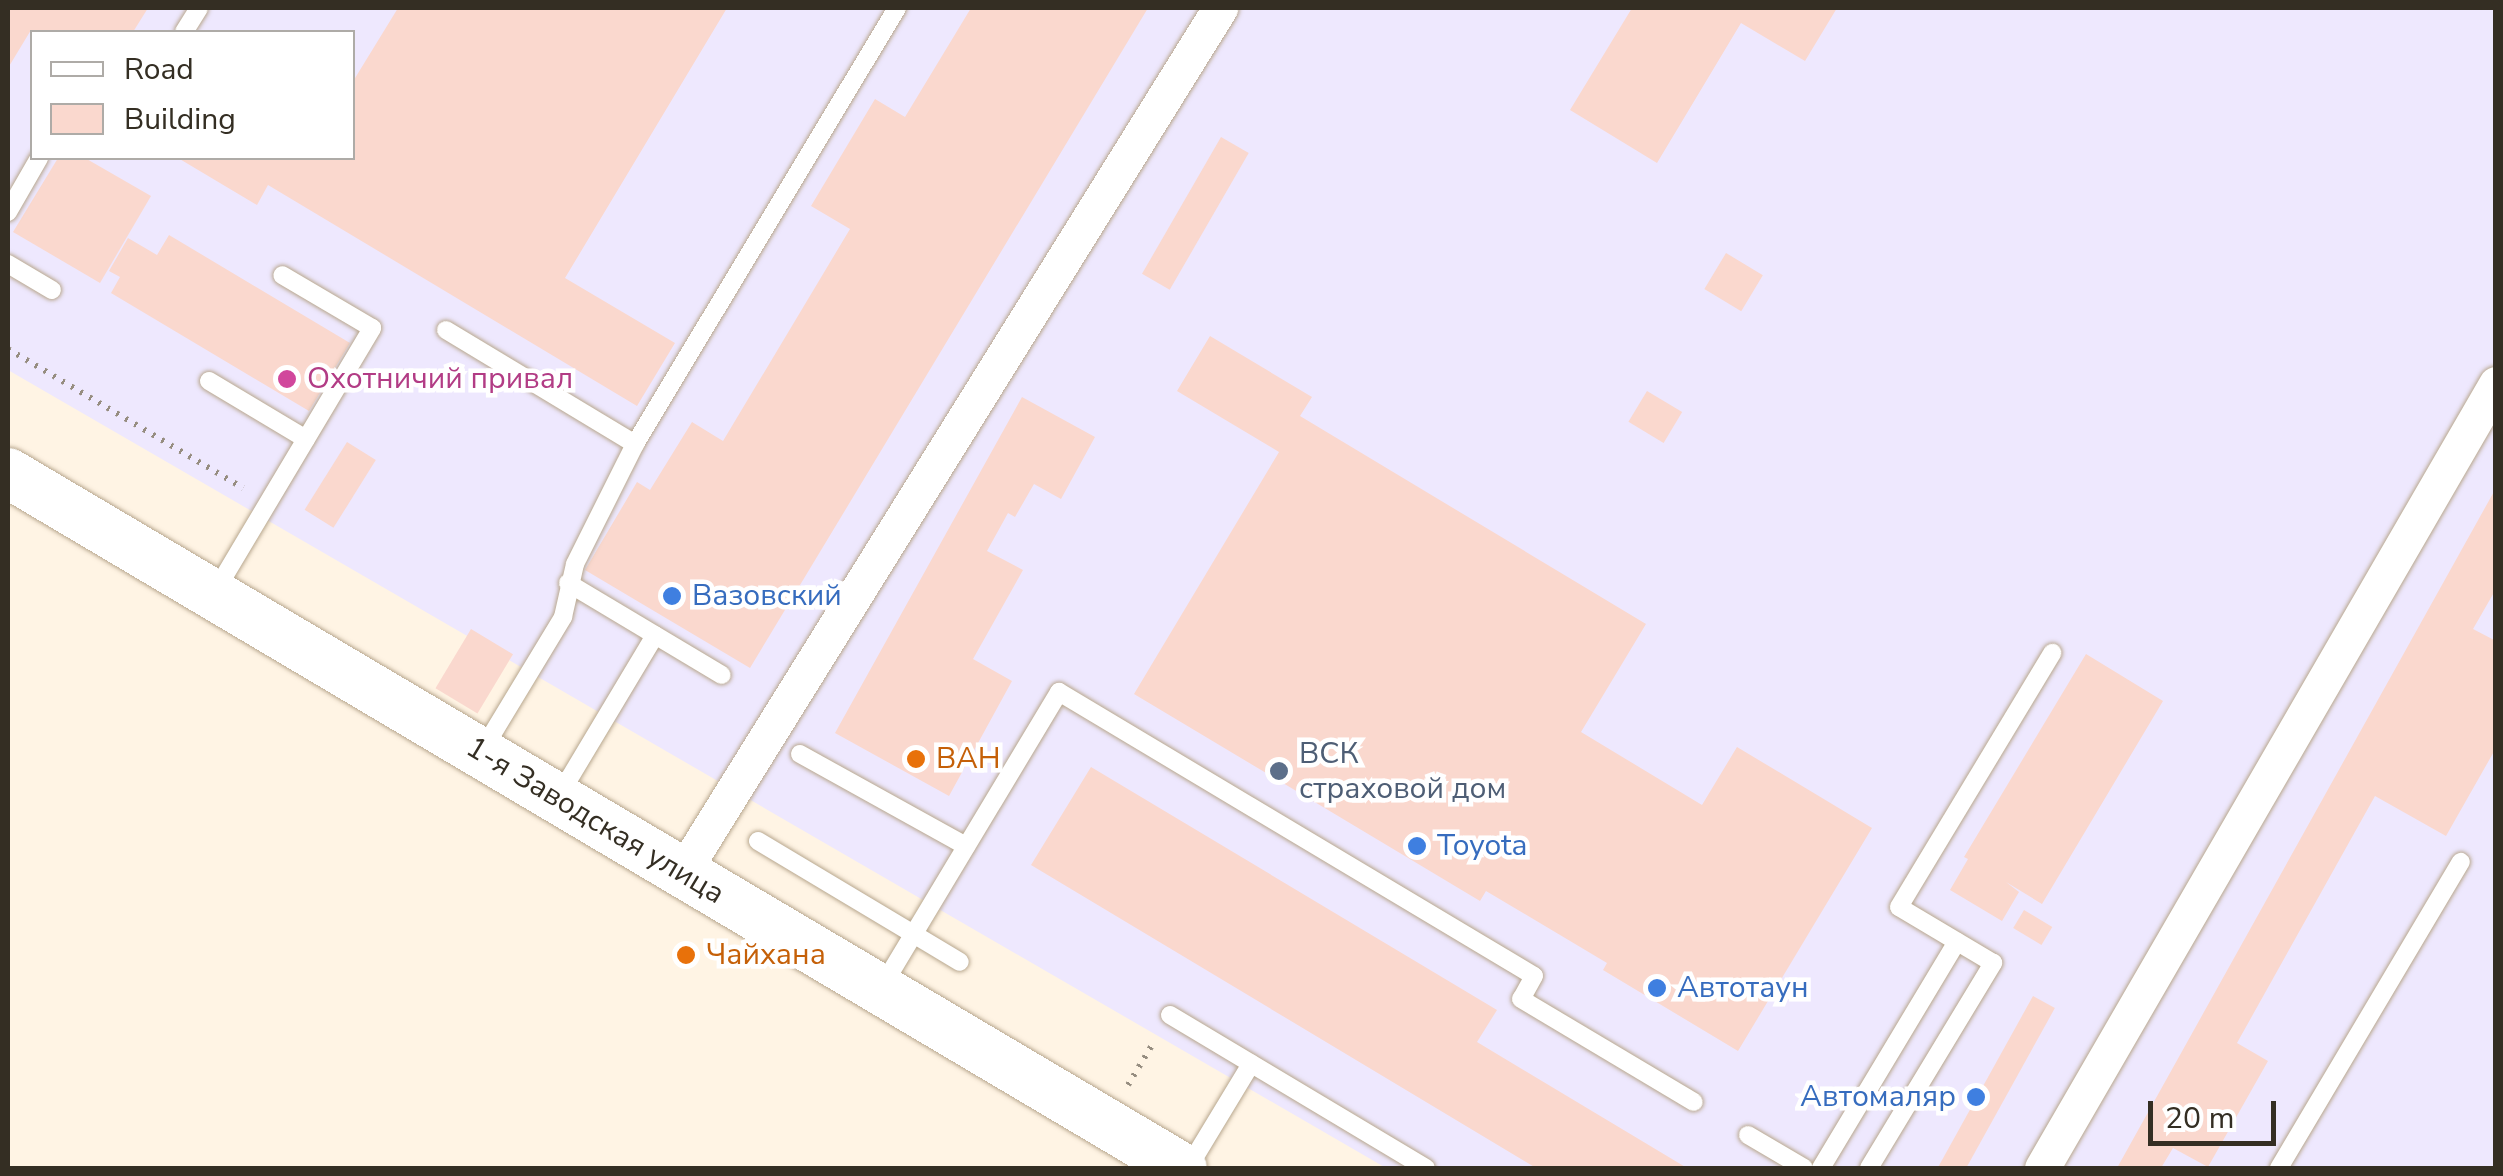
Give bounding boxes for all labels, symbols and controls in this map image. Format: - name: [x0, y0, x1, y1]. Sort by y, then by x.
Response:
- legend: [30, 30, 355, 160]
- text: Road: [124, 49, 194, 90]
- text: Building: [124, 99, 236, 140]
- place label: Охотничий привал: [307, 361, 573, 397]
- marker: Охотничий привал: [276, 368, 298, 390]
- place label: Вазовский: [692, 578, 842, 614]
- marker: Вазовский: [661, 585, 683, 607]
- street label: 1-я Заводская улица: [459, 730, 731, 912]
- place label: ВСК страховой дом: [1299, 736, 1506, 806]
- place label: ВАН: [936, 741, 1001, 777]
- marker: ВАН: [905, 748, 927, 770]
- marker: ВСК страховой дом: [1268, 760, 1290, 782]
- place label: Toyota: [1437, 828, 1527, 864]
- marker: Toyota: [1406, 835, 1428, 857]
- place label: Чайхана: [706, 937, 826, 973]
- marker: Чайхана: [675, 944, 697, 966]
- place label: Автотаун: [1677, 970, 1809, 1006]
- marker: Автотаун: [1646, 977, 1668, 999]
- place label: Автомаляр: [1800, 1079, 1956, 1115]
- scale bar: [2153, 1081, 2280, 1143]
- marker: Автомаляр: [1965, 1086, 1987, 1108]
- text: 20 m: [2165, 1098, 2234, 1139]

